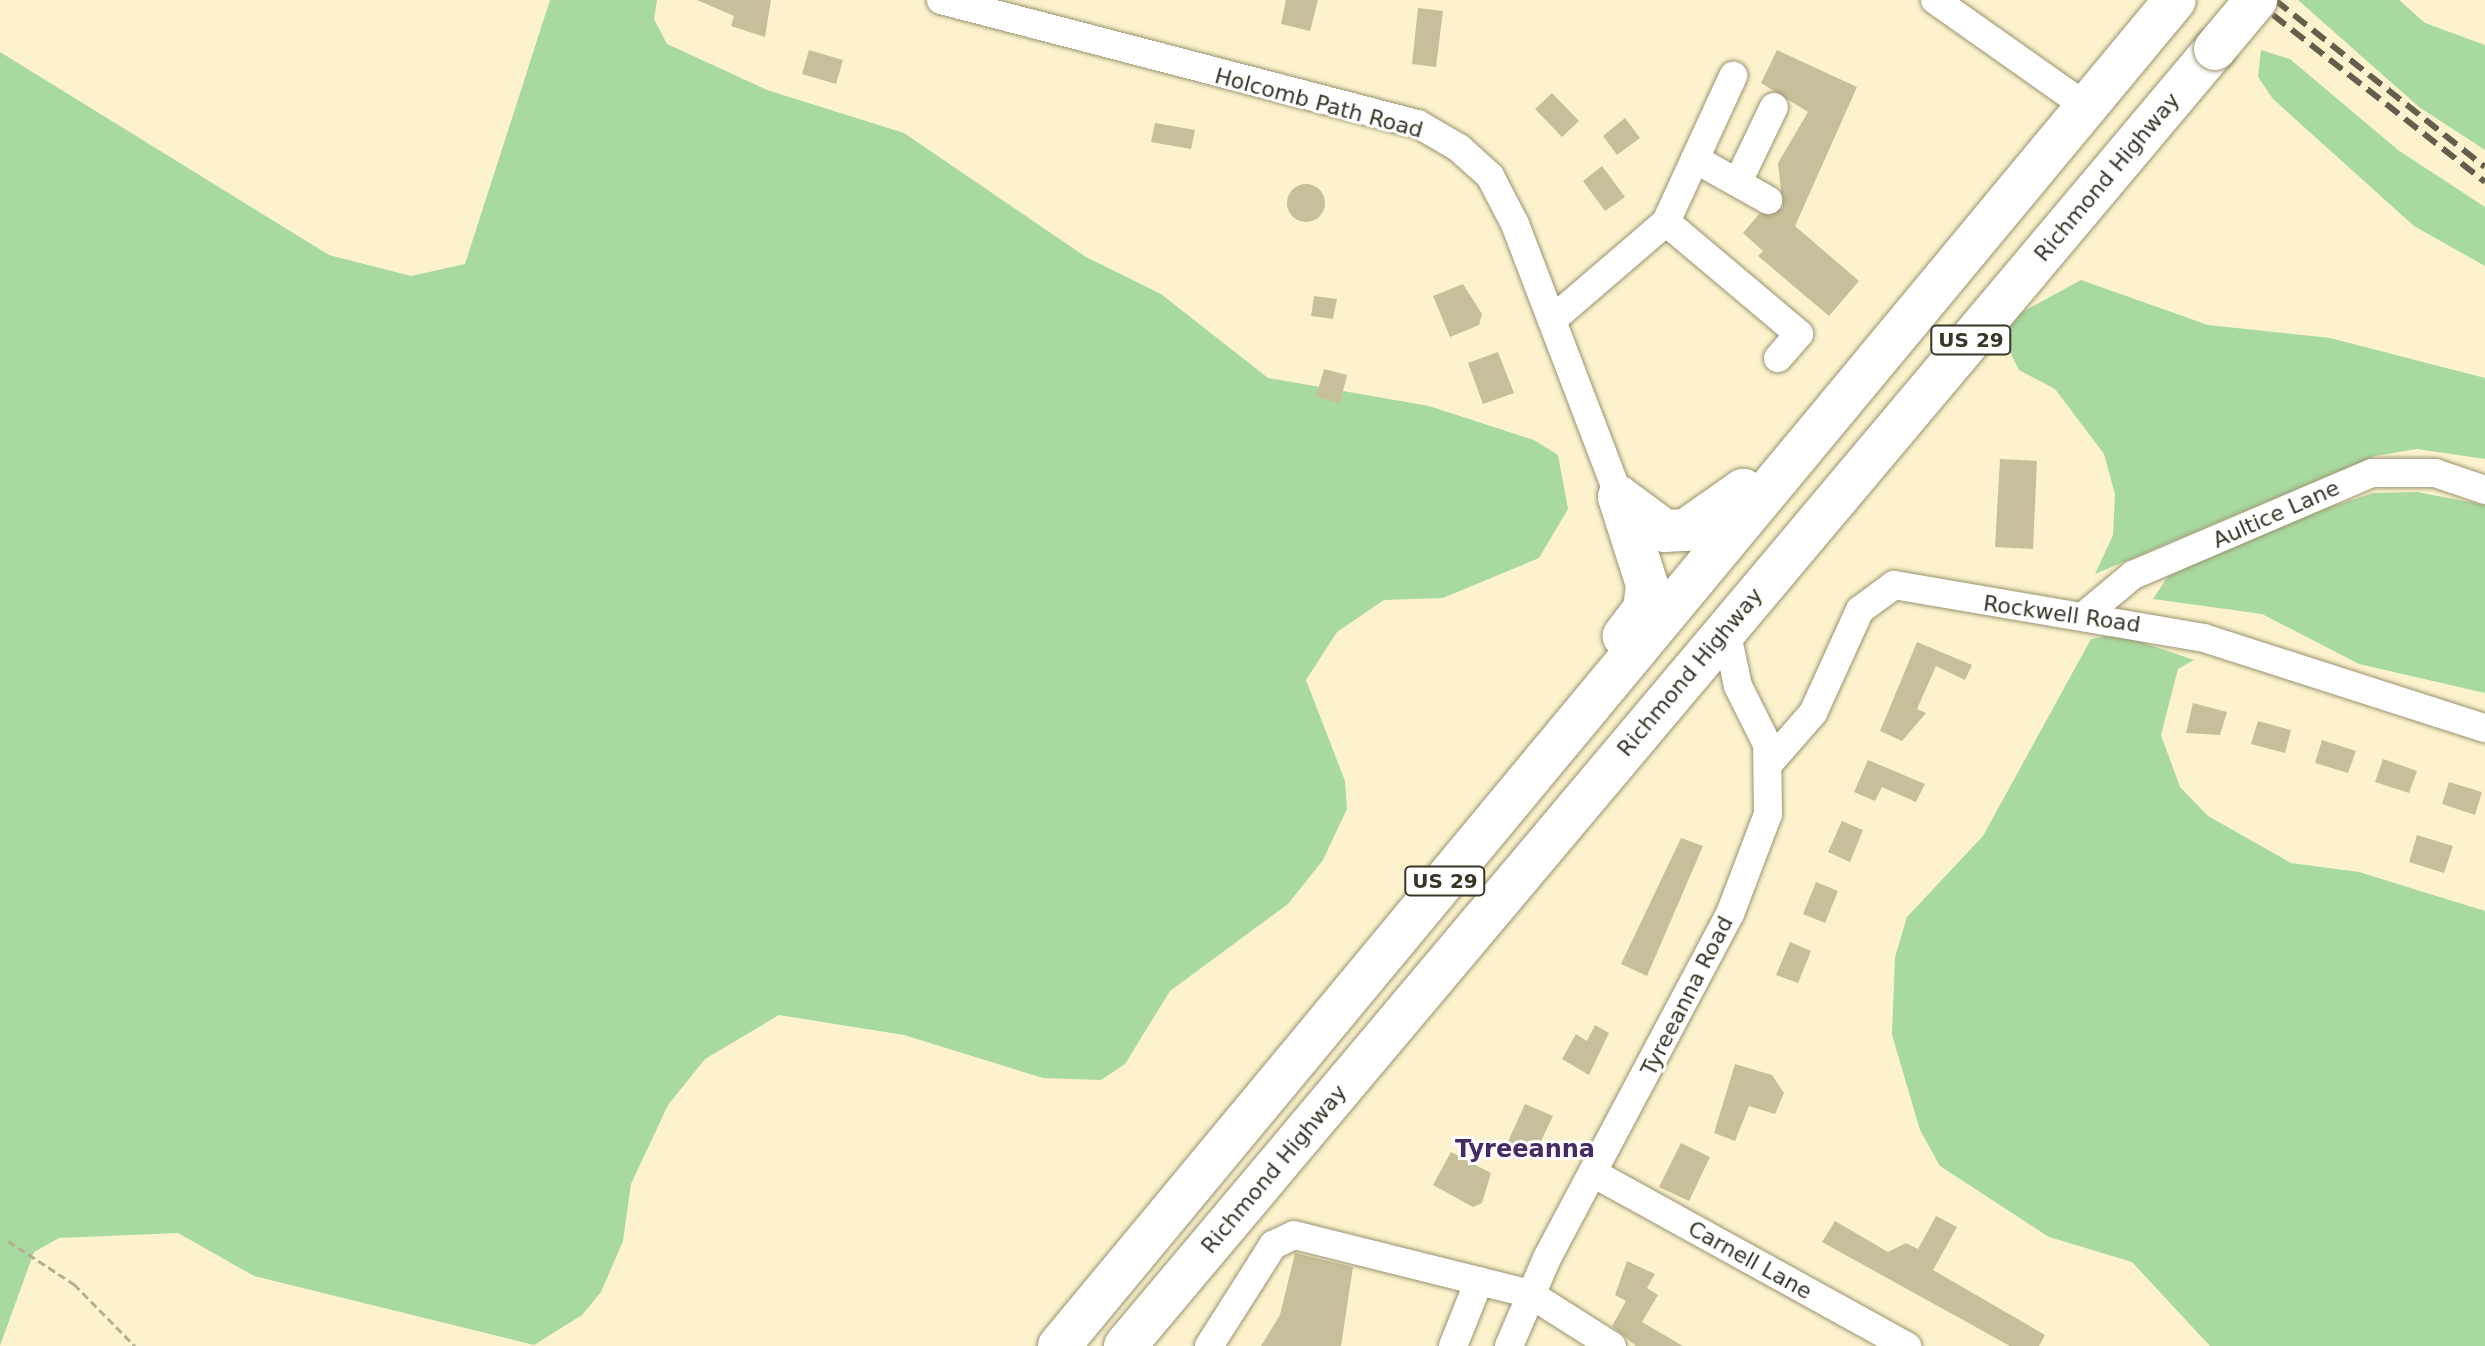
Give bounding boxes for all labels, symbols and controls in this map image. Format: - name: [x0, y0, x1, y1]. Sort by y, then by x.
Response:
- street label: Holcomb Path Road: [1212, 62, 1426, 144]
- street label: Richmond Highway: [2029, 87, 2185, 267]
- road number: US 29: [1929, 324, 2013, 356]
- street label: Aultice Lane: [2209, 474, 2343, 554]
- street label: Richmond Highway: [1612, 582, 1768, 762]
- street label: Rockwell Road: [1982, 590, 2142, 638]
- road number: US 29: [1403, 865, 1487, 897]
- street label: Tyreeanna Road: [1635, 912, 1739, 1080]
- street label: Richmond Highway: [1196, 1079, 1352, 1259]
- district label: Tyreeanna: [1455, 1136, 1595, 1164]
- street label: Carnell Lane: [1684, 1215, 1816, 1305]

